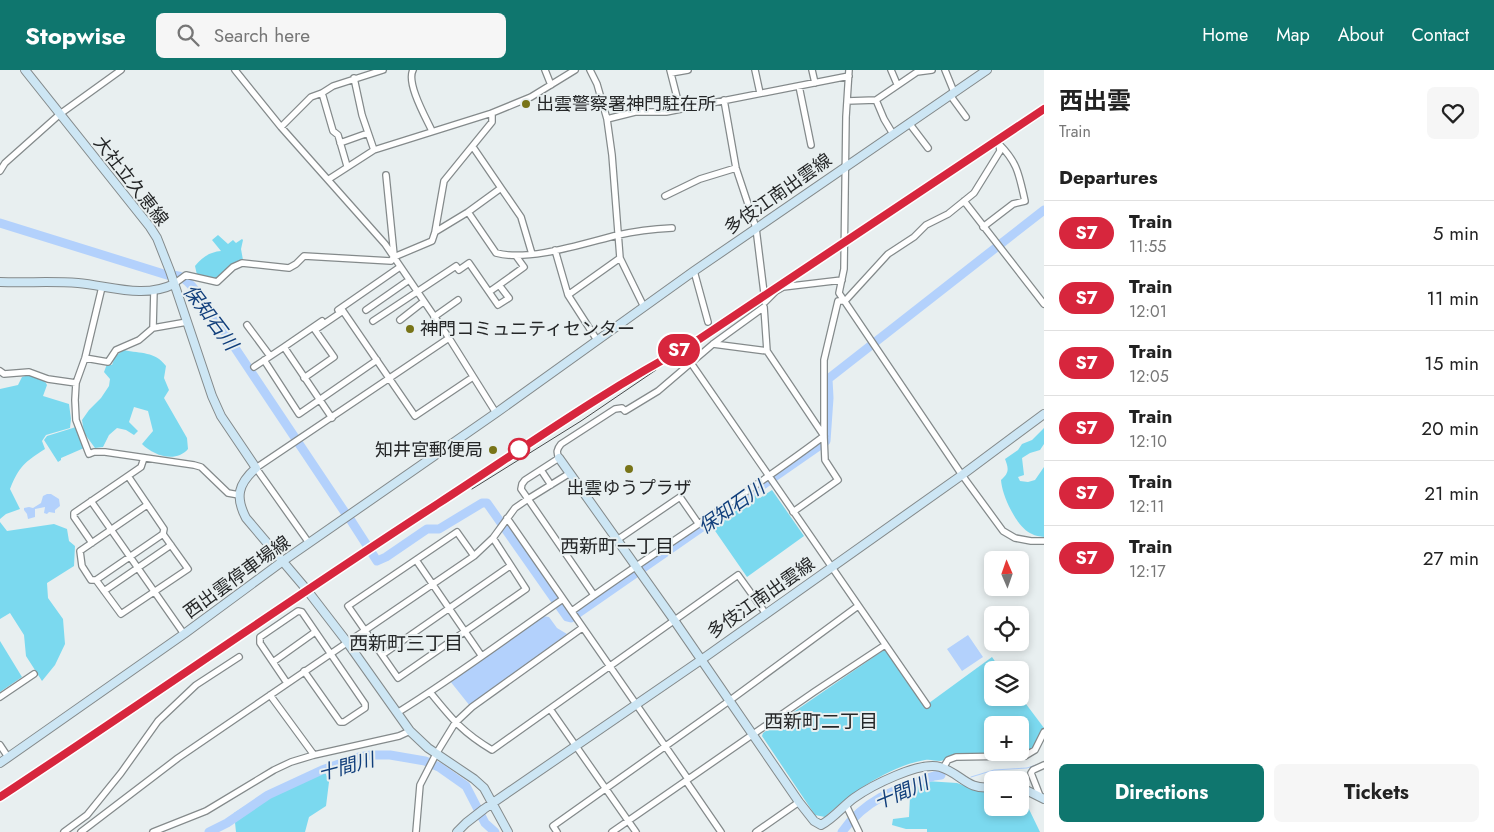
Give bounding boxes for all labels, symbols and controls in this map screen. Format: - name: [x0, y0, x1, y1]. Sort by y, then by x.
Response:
- search box: [156, 13, 506, 58]
- text: Stopwise: [25, 18, 126, 53]
- icon: search: [174, 21, 202, 49]
- text: Search here: [214, 22, 310, 49]
- text: Home: [1202, 22, 1248, 48]
- text: Map: [1276, 22, 1310, 48]
- text: About: [1338, 22, 1383, 48]
- text: Contact: [1411, 22, 1469, 48]
- text: 西出雲: [1059, 83, 1131, 118]
- button: heart: [1427, 87, 1479, 139]
- place label: 出雲警察署神門駐在所: [536, 91, 716, 117]
- marker: 出雲警察署神門駐在所: [520, 98, 532, 110]
- text: Train: [1059, 120, 1091, 143]
- street label: 大社立久恵線: [88, 130, 174, 232]
- street label: 多伎江南出雲線: [719, 147, 837, 241]
- text: Departures: [1059, 164, 1158, 191]
- text: Train: [1129, 208, 1172, 235]
- text: S7: [1075, 220, 1098, 246]
- text: 5 min: [1433, 220, 1479, 247]
- text: 11:55: [1129, 235, 1166, 258]
- text: Train: [1129, 273, 1172, 300]
- water label: 保知石川: [177, 279, 245, 357]
- text: S7: [1075, 285, 1098, 311]
- text: 11 min: [1426, 285, 1479, 312]
- text: 12:01: [1129, 300, 1167, 323]
- place label: 神門コミュニティセンター: [420, 316, 635, 342]
- marker: 神門コミュニティセンター: [404, 323, 416, 335]
- line badge: S7: [656, 334, 702, 366]
- text: S7: [668, 337, 690, 363]
- text: Train: [1129, 338, 1172, 365]
- text: S7: [1075, 350, 1098, 376]
- text: 15 min: [1424, 350, 1479, 377]
- text: 12:05: [1129, 365, 1169, 388]
- text: Train: [1129, 403, 1172, 430]
- text: S7: [1075, 415, 1098, 441]
- text: 20 min: [1421, 415, 1479, 442]
- text: 12:10: [1129, 430, 1167, 453]
- place label: 知井宮郵便局: [375, 437, 483, 463]
- unlabelled marker: [508, 438, 530, 460]
- marker: 知井宮郵便局: [487, 444, 499, 456]
- marker: 出雲ゆうプラザ: [623, 463, 635, 475]
- text: Train: [1129, 468, 1172, 495]
- water label: 保知石川: [692, 473, 772, 540]
- place label: 出雲ゆうプラザ: [566, 475, 692, 501]
- text: S7: [1075, 480, 1098, 506]
- text: 21 min: [1424, 480, 1479, 507]
- text: 12:11: [1129, 495, 1165, 518]
- street label: 西出雲停車場線: [178, 529, 296, 625]
- district label: 西新町一丁目: [560, 533, 674, 560]
- text: Train: [1129, 533, 1172, 560]
- text: S7: [1075, 545, 1098, 571]
- text: 27 min: [1423, 545, 1479, 572]
- street label: 多伎江南出雲線: [702, 551, 820, 645]
- north arrow: [984, 551, 1029, 596]
- map controls: [984, 551, 1029, 816]
- text: 12:17: [1129, 560, 1166, 583]
- button: locate: [984, 606, 1029, 651]
- district label: 西新町三丁目: [349, 630, 463, 657]
- button: layers: [984, 661, 1029, 706]
- district label: 西新町二丁目: [764, 708, 878, 735]
- button: +: [984, 716, 1029, 761]
- water label: 十間川: [315, 746, 379, 787]
- button: Directions: [1059, 764, 1264, 822]
- button: Tickets: [1274, 764, 1479, 822]
- water label: 十間川: [870, 768, 935, 816]
- button: −: [984, 771, 1029, 816]

